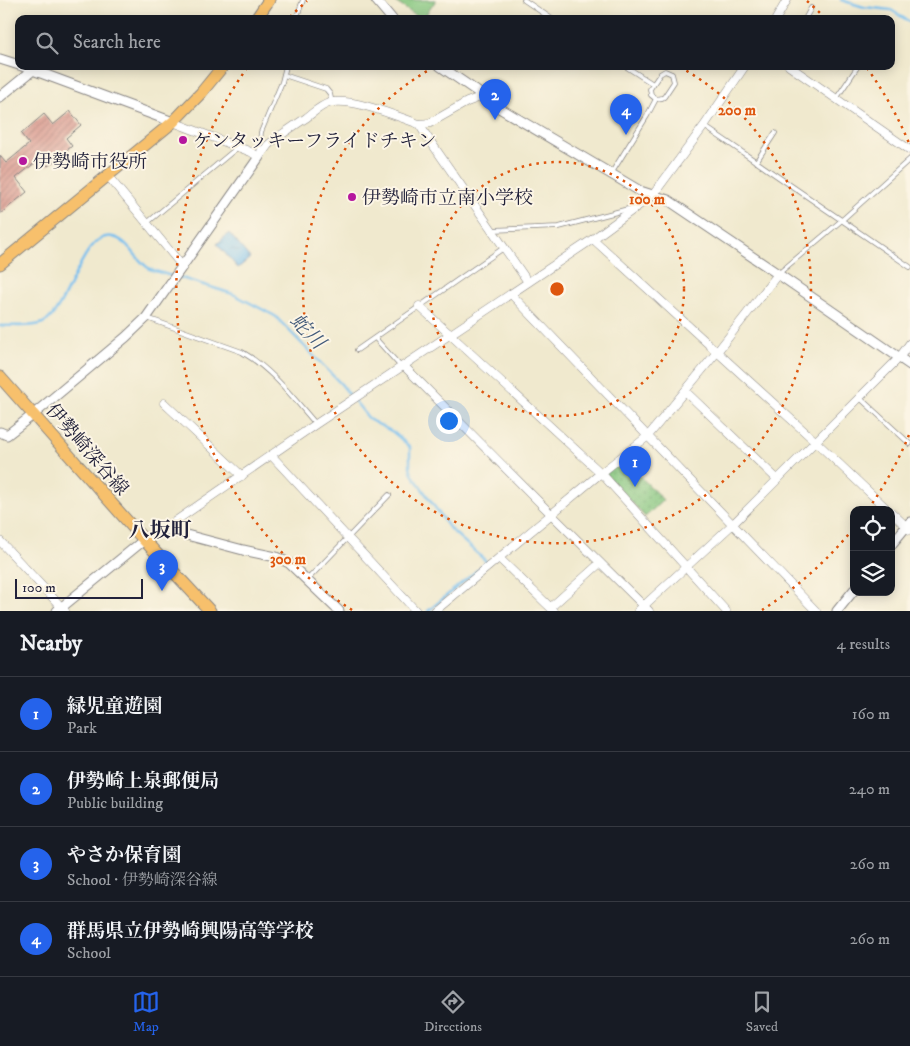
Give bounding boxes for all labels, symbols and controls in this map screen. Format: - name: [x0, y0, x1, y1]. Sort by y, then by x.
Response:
- search box: [15, 15, 895, 70]
- icon: search: [33, 29, 61, 57]
- text: Search here: [73, 31, 161, 54]
- pin: 2: [479, 79, 511, 120]
- pin: 4: [610, 94, 642, 135]
- text: 200 m: [718, 101, 757, 120]
- place label: ケンタッキーフライドチキン: [193, 130, 437, 153]
- marker: ケンタッキーフライドチキン: [177, 134, 189, 146]
- place label: 伊勢崎市役所: [33, 151, 147, 174]
- marker: 伊勢崎市役所: [17, 155, 29, 167]
- place label: 伊勢崎市立南小学校: [362, 187, 533, 210]
- text: 100 m: [629, 190, 666, 209]
- marker: 伊勢崎市立南小学校: [346, 191, 358, 203]
- centre of rings: [548, 280, 566, 298]
- water label: 蛇川: [284, 309, 331, 357]
- street label: 伊勢崎深谷線: [41, 399, 133, 501]
- your location: [436, 408, 462, 434]
- pin: 1: [619, 446, 651, 487]
- map controls: [850, 506, 895, 596]
- button: locate: [850, 506, 895, 551]
- district label: 八坂町: [129, 518, 192, 544]
- pin: 3: [146, 550, 178, 591]
- text: 300 m: [270, 550, 307, 569]
- button: layers: [850, 551, 895, 596]
- scale bar: [15, 576, 142, 599]
- text: 100 m: [22, 579, 56, 597]
- text: Nearby: [20, 631, 82, 657]
- text: 4 results: [837, 634, 890, 654]
- text: 緑児童遊園: [67, 695, 162, 718]
- text: 1: [33, 704, 39, 724]
- text: 160 m: [852, 704, 890, 724]
- text: Park: [67, 718, 97, 738]
- text: 伊勢崎上泉郵便局: [67, 770, 219, 793]
- text: 2: [32, 779, 40, 799]
- text: 240 m: [849, 779, 890, 799]
- text: Public building: [67, 793, 163, 813]
- text: やさか保育園: [67, 844, 181, 867]
- text: 3: [33, 854, 39, 874]
- text: 260 m: [850, 854, 890, 874]
- text: School · 伊勢崎深谷線: [67, 870, 218, 890]
- text: 群馬県立伊勢崎興陽高等学校: [67, 920, 314, 943]
- text: 4: [31, 929, 41, 949]
- text: 260 m: [850, 929, 890, 949]
- text: School: [67, 943, 111, 963]
- tab: Map: [132, 988, 160, 1036]
- tab: Directions: [424, 988, 482, 1036]
- tab: Saved: [746, 988, 778, 1036]

